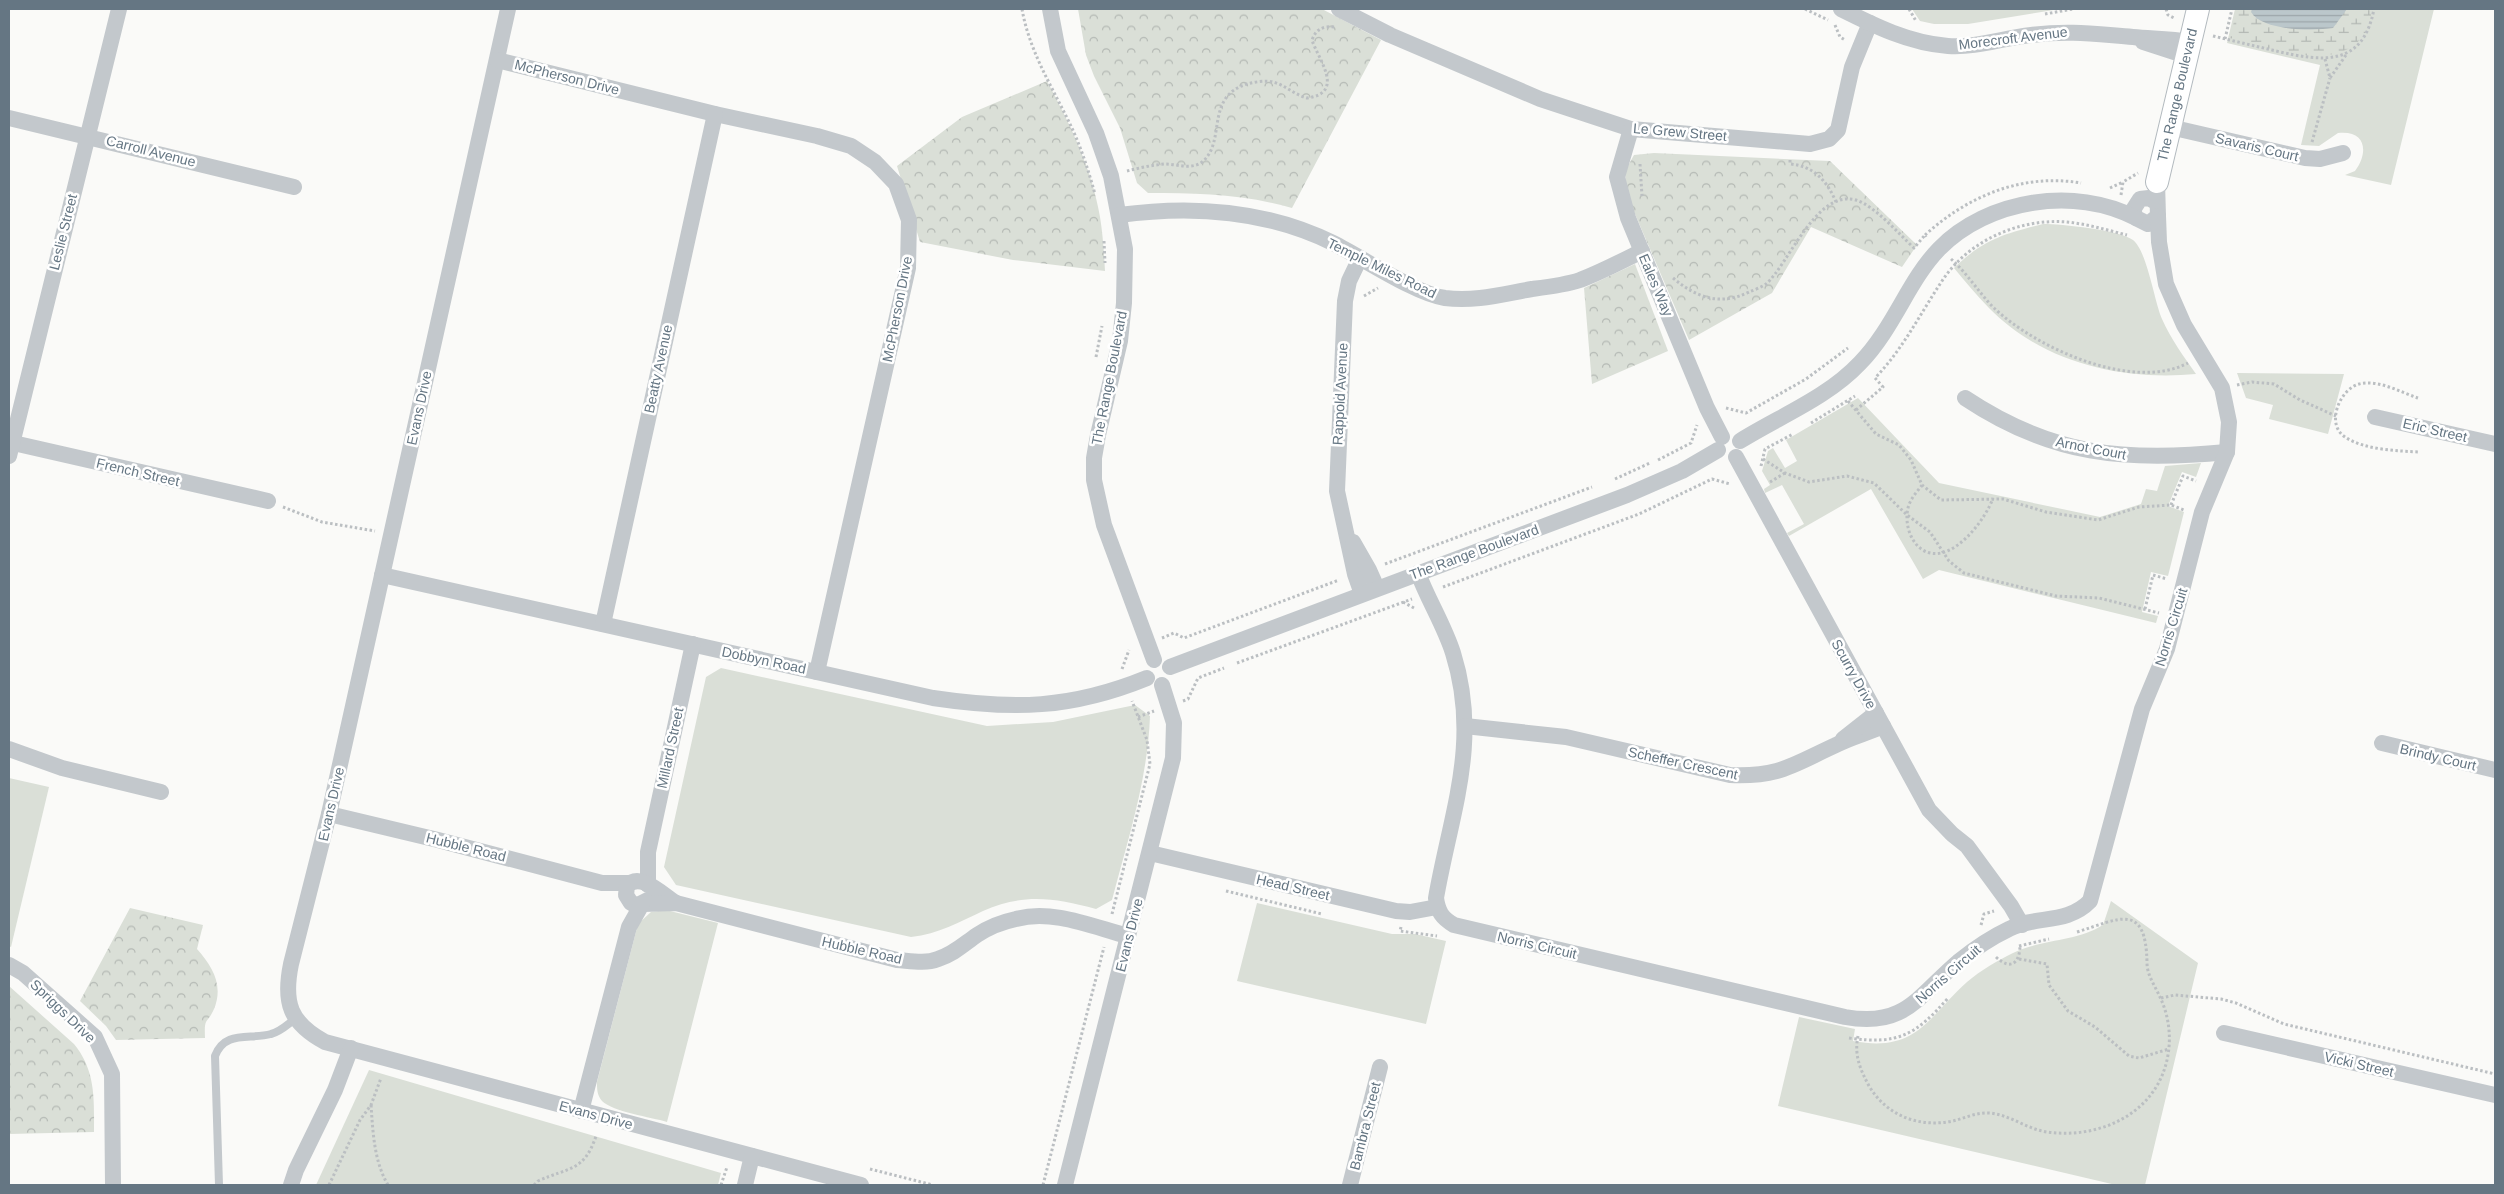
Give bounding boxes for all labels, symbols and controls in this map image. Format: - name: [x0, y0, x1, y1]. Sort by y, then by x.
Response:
- street label: Morecroft Avenue: [1958, 23, 2069, 53]
- street label: The Range Boulevard: [2154, 27, 2200, 163]
- street label: McPherson Drive: [513, 56, 621, 98]
- street label: Le Grew Street: [1632, 120, 1728, 144]
- street label: Savaris Court: [2214, 130, 2300, 164]
- street label: Carroll Avenue: [105, 132, 198, 170]
- street label: Leslie Street: [46, 192, 80, 272]
- street label: Temple Miles Road: [1325, 235, 1439, 301]
- street label: Eales Way: [1636, 251, 1676, 319]
- street label: McPherson Drive: [879, 255, 915, 363]
- street label: The Range Boulevard: [1088, 310, 1130, 446]
- street label: Beatty Avenue: [641, 323, 675, 415]
- street label: Rappold Avenue: [1329, 342, 1351, 446]
- street label: Evans Drive: [403, 369, 435, 447]
- street label: Eric Street: [2401, 415, 2469, 445]
- street label: Arnot Court: [2054, 433, 2128, 463]
- street label: French Street: [95, 455, 181, 489]
- street label: The Range Boulevard: [1407, 521, 1541, 583]
- street label: Norris Circuit: [2152, 586, 2191, 668]
- street label: Scurry Drive: [1828, 636, 1880, 712]
- street label: Dobbyn Road: [720, 643, 808, 677]
- street label: Millard Street: [654, 706, 686, 790]
- street label: Brindy Court: [2398, 740, 2478, 774]
- street label: Scheffer Crescent: [1627, 744, 1739, 782]
- street label: Evans Drive: [315, 765, 347, 843]
- street label: Hubble Road: [424, 829, 508, 865]
- street label: Head Street: [1255, 871, 1331, 903]
- street label: Evans Drive: [1112, 896, 1146, 974]
- street label: Norris Circuit: [1496, 928, 1578, 962]
- street label: Hubble Road: [820, 933, 904, 967]
- street label: Norris Circuit: [1912, 941, 1984, 1007]
- street label: Spriggs Drive: [27, 976, 99, 1046]
- street label: Vicki Street: [2323, 1048, 2395, 1080]
- street label: Bambra Street: [1346, 1080, 1384, 1172]
- street label: Evans Drive: [557, 1098, 635, 1133]

